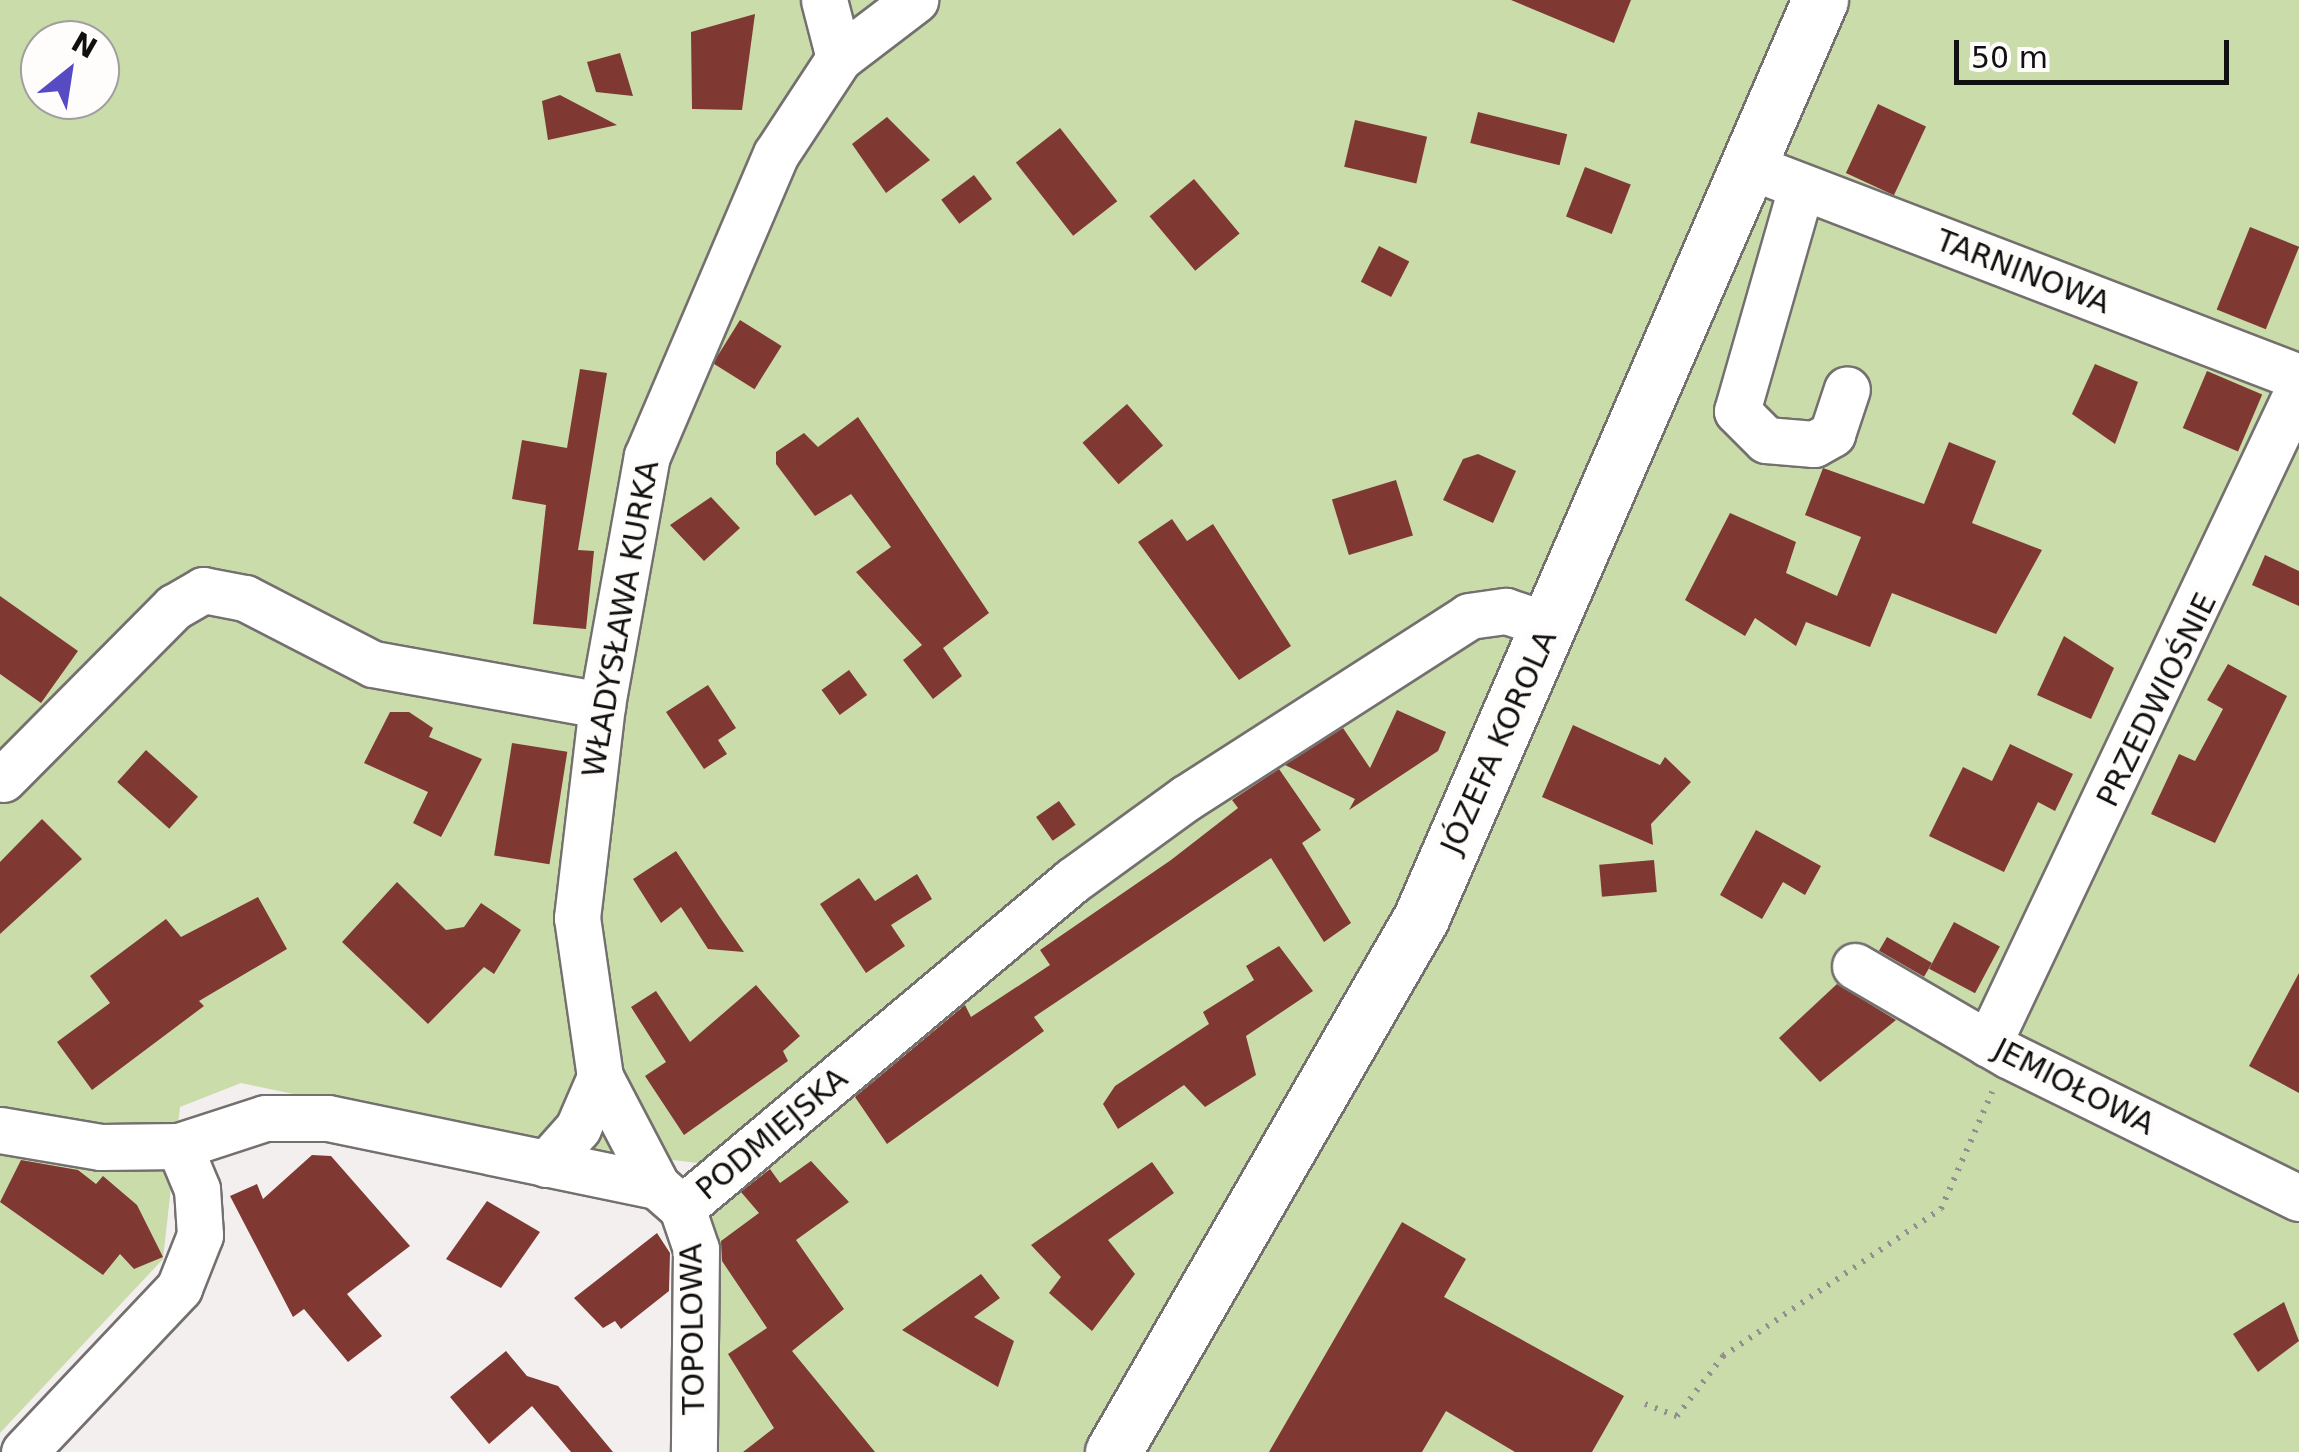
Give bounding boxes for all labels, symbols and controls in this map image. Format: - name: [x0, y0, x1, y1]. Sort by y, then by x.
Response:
- north arrow: [20, 20, 120, 120]
- scale bar: [1959, 20, 2234, 82]
- text: N: [66, 25, 103, 65]
- text: 50 m: [1971, 40, 2048, 75]
- street label: TARNINOWA: [1931, 222, 2115, 322]
- street label: WŁADYSŁAWA KURKA: [575, 458, 667, 780]
- street label: PRZEDWIOŚNIE: [2090, 587, 2224, 813]
- street label: JÓZEFA KOROLA: [1434, 625, 1564, 859]
- street label: JEMIOŁOWA: [1988, 1031, 2160, 1143]
- street label: PODMIEJSKA: [689, 1060, 855, 1208]
- street label: TOPOLOWA: [674, 1243, 712, 1415]

